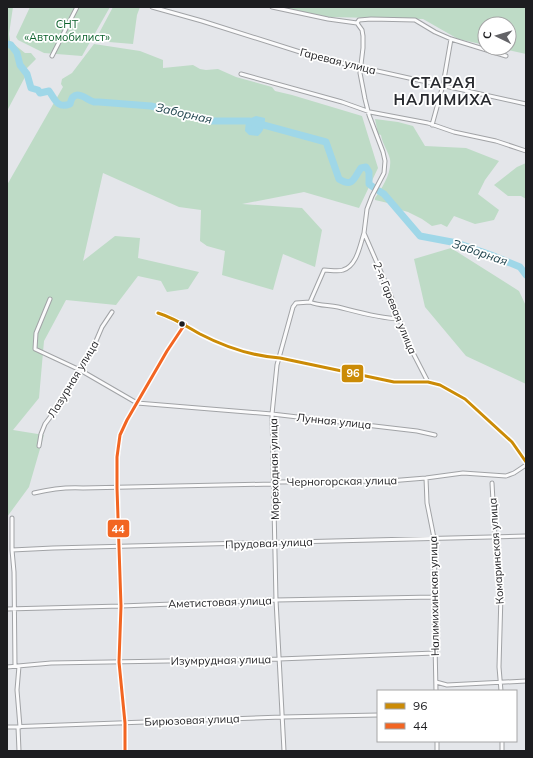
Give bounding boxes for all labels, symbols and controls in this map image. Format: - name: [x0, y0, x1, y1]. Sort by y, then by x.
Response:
- north arrow: [477, 16, 517, 56]
- park label: СНТ «Автомобилист»: [24, 17, 110, 44]
- text: С: [480, 30, 494, 39]
- street label: Гаревая улица: [298, 45, 378, 77]
- district label: СТАРАЯ НАЛИМИХА: [393, 73, 493, 109]
- water label: Заборная: [154, 99, 214, 127]
- water label: Заборная: [450, 236, 510, 269]
- street label: 2-я Гаревая улица: [370, 260, 420, 356]
- unlabelled marker: [177, 319, 187, 329]
- street label: Лазурная улица: [44, 338, 102, 420]
- line badge: 96: [341, 364, 364, 383]
- text: 96: [346, 366, 360, 380]
- street label: Лунная улица: [296, 410, 372, 432]
- street label: Мореходная улица: [266, 418, 282, 520]
- street label: Черногорская улица: [287, 473, 397, 489]
- street label: Комаринская улица: [485, 497, 507, 605]
- line badge: 44: [107, 519, 130, 538]
- text: 44: [111, 522, 125, 536]
- street label: Прудовая улица: [225, 534, 313, 552]
- street label: Налимихинская улица: [426, 536, 442, 656]
- street label: Аметистовая улица: [168, 593, 272, 611]
- street label: Изумрудная улица: [171, 652, 271, 668]
- legend: [377, 690, 517, 742]
- text: 96: [413, 698, 427, 713]
- street label: Бирюзовая улица: [144, 711, 240, 729]
- text: 44: [413, 718, 427, 733]

